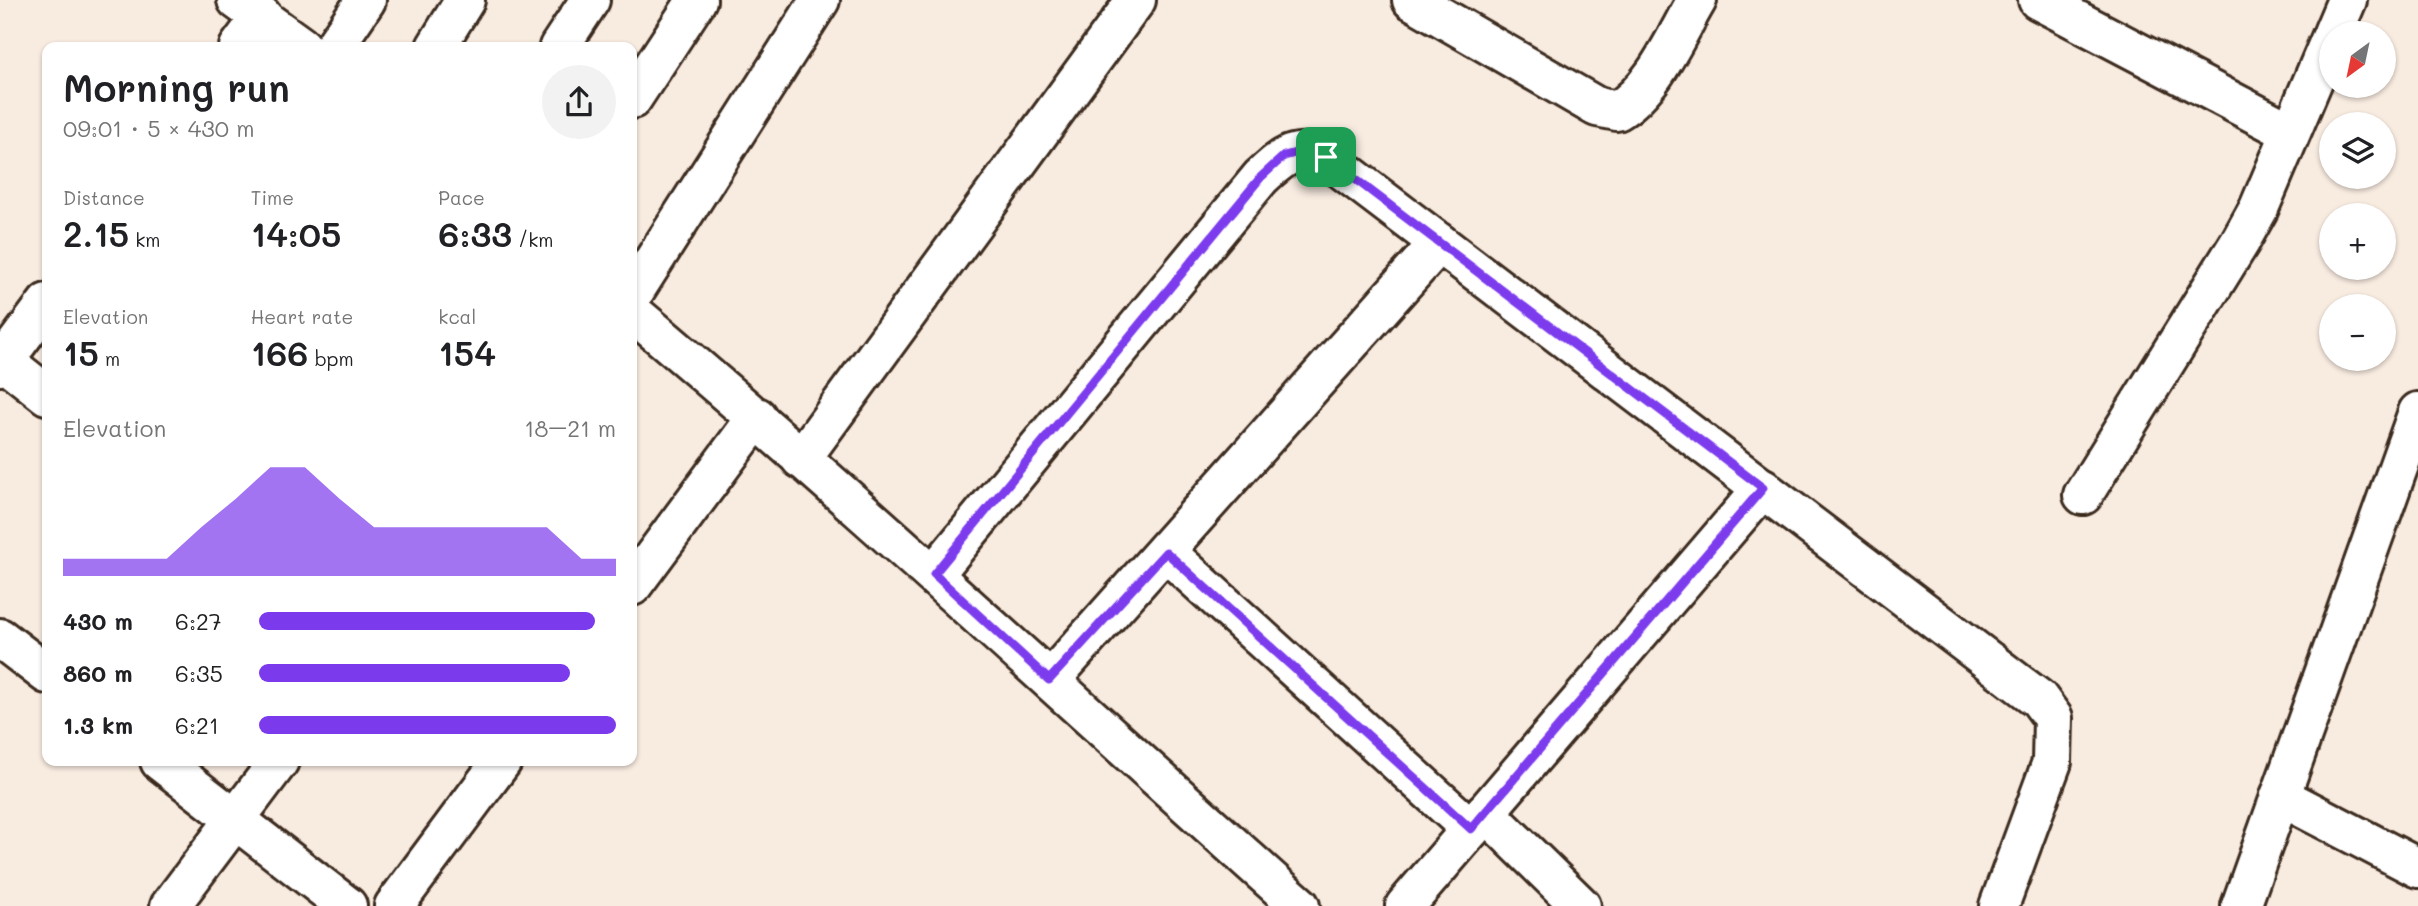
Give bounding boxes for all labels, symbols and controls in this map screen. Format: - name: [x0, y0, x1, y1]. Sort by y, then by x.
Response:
- north arrow: [2319, 21, 2396, 98]
- map controls: [2319, 21, 2396, 371]
- text: Morning run: [63, 62, 290, 112]
- button: share: [542, 65, 616, 139]
- button: layers: [2319, 112, 2396, 189]
- text: 09:01 · 5 × 430 m: [63, 113, 255, 143]
- pin: [1296, 127, 1356, 187]
- icon: arrive: [1307, 138, 1345, 176]
- text: Distance: [63, 185, 145, 210]
- text: Time: [251, 185, 294, 210]
- text: Pace: [438, 185, 485, 210]
- button: +: [2319, 203, 2396, 280]
- text: 2.15: [63, 210, 129, 256]
- text: 14:05: [251, 210, 341, 256]
- text: 6:33: [438, 210, 512, 256]
- text: km: [129, 227, 160, 252]
- text: /km: [512, 227, 553, 252]
- button: −: [2319, 294, 2396, 371]
- text: Elevation: [63, 304, 148, 329]
- text: Heart rate: [251, 304, 353, 329]
- text: kcal: [438, 304, 476, 329]
- text: 15: [63, 329, 99, 375]
- text: 166: [251, 329, 309, 375]
- text: 154: [438, 329, 496, 375]
- text: m: [99, 346, 120, 371]
- text: bpm: [309, 346, 354, 371]
- text: Elevation: [63, 413, 166, 443]
- text: 18–21 m: [524, 413, 616, 443]
- text: 430 m: [63, 606, 133, 636]
- text: 6:27: [175, 606, 222, 636]
- text: 860 m: [63, 658, 133, 688]
- text: 6:35: [175, 658, 223, 688]
- text: 1.3 km: [63, 710, 133, 740]
- text: 6:21: [175, 710, 219, 740]

